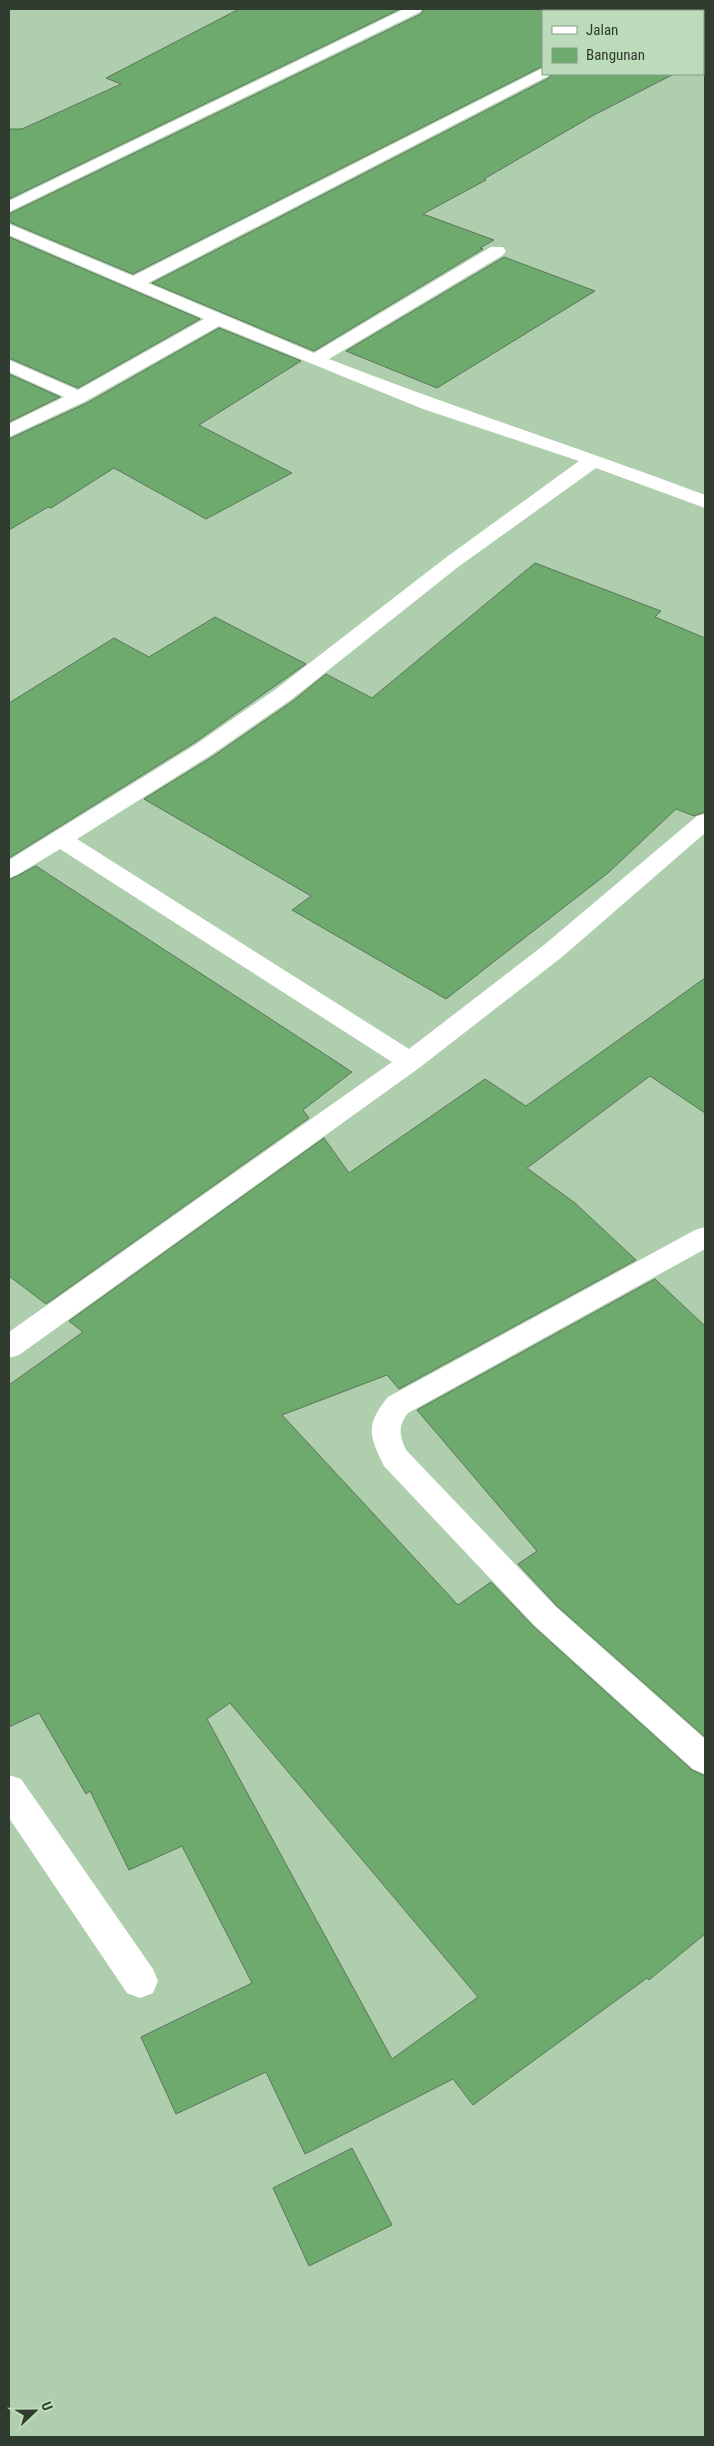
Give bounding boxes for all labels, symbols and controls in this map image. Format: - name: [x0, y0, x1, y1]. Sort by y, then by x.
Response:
- legend: [542, 10, 704, 75]
- text: Jalan: [586, 21, 618, 39]
- text: Bangunan: [586, 46, 645, 64]
- north arrow: [10, 2386, 60, 2436]
- text: U: [38, 2399, 56, 2413]

